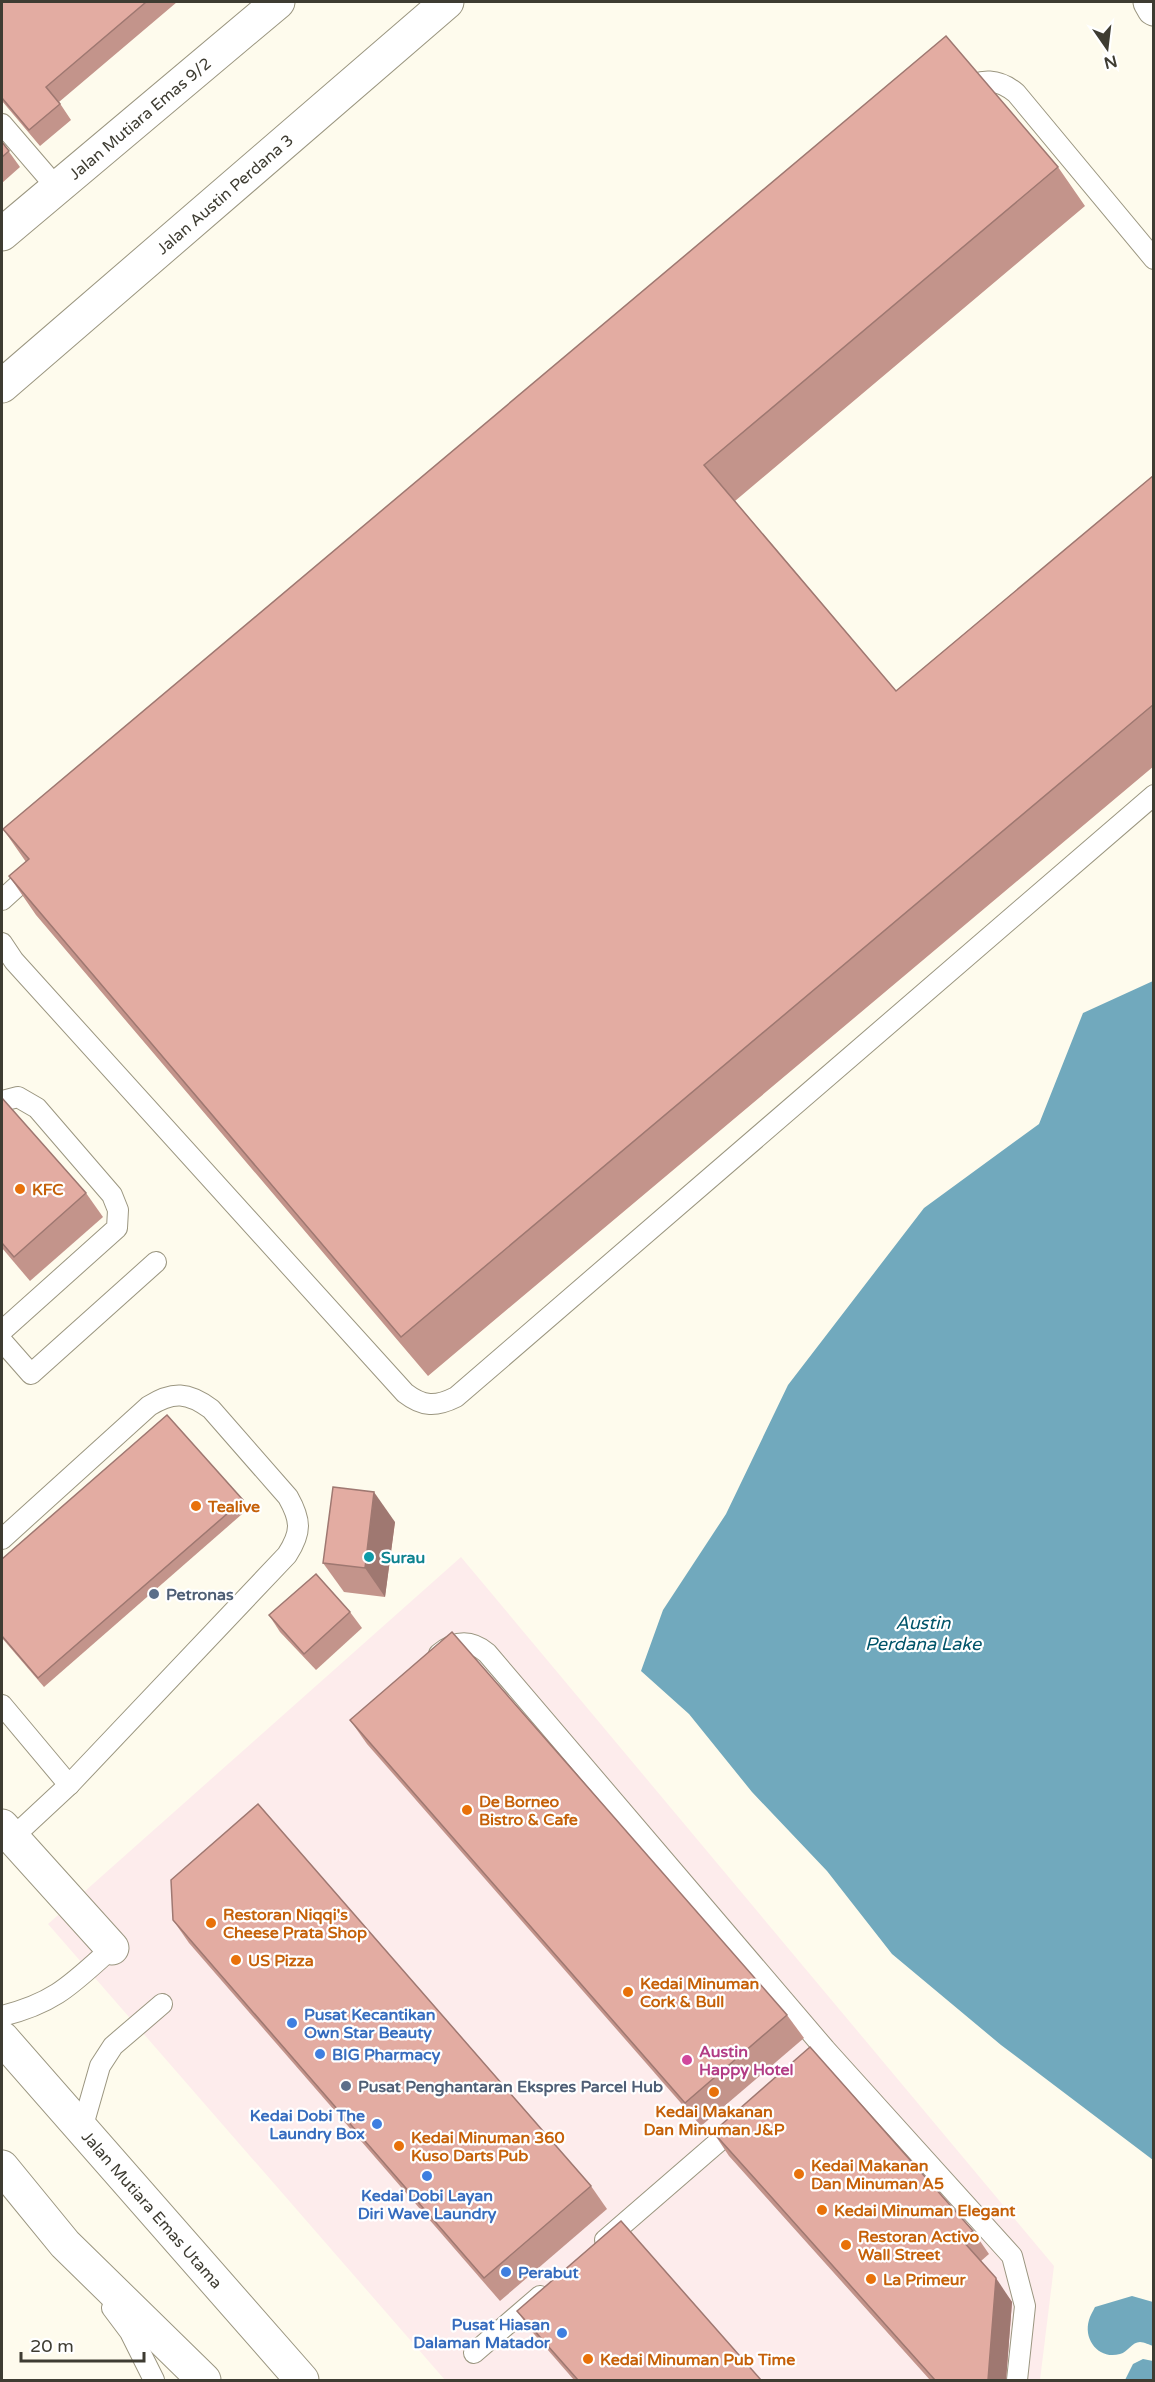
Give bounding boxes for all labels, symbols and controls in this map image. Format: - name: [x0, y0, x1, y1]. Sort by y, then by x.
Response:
- north arrow: [1077, 18, 1137, 78]
- text: N: [1102, 50, 1119, 73]
- street label: Jalan Mutiara Emas 9/2: [65, 53, 216, 184]
- street label: Jalan Austin Perdana 3: [153, 130, 298, 259]
- place label: KFC: [32, 1180, 63, 1200]
- marker: KFC: [13, 1182, 27, 1196]
- place label: Tealive: [207, 1497, 260, 1517]
- marker: Tealive: [189, 1499, 203, 1513]
- place label: Surau: [381, 1548, 425, 1568]
- marker: Surau: [362, 1550, 376, 1564]
- place label: Petronas: [166, 1585, 234, 1605]
- marker: Petronas: [147, 1587, 161, 1601]
- water label: Austin Perdana Lake: [865, 1612, 982, 1655]
- place label: De Borneo Bistro & Cafe: [479, 1792, 578, 1830]
- marker: De Borneo Bistro & Cafe: [460, 1803, 474, 1817]
- place label: Restoran Niqqi's Cheese Prata Shop: [223, 1905, 367, 1943]
- marker: Restoran Niqqi's Cheese Prata Shop: [204, 1916, 218, 1930]
- place label: US Pizza: [248, 1951, 314, 1971]
- marker: US Pizza: [229, 1953, 243, 1967]
- place label: Kedai Minuman Cork & Bull: [640, 1974, 759, 2012]
- marker: Kedai Minuman Cork & Bull: [621, 1985, 635, 1999]
- place label: Pusat Kecantikan Own Star Beauty: [304, 2005, 435, 2043]
- marker: Pusat Kecantikan Own Star Beauty: [285, 2016, 299, 2030]
- place label: Austin Happy Hotel: [699, 2042, 793, 2080]
- place label: BIG Pharmacy: [332, 2045, 441, 2065]
- marker: BIG Pharmacy: [313, 2047, 327, 2061]
- marker: Austin Happy Hotel: [680, 2053, 694, 2067]
- place label: Pusat Penghantaran Ekspres Parcel Hub: [358, 2077, 663, 2097]
- marker: Pusat Penghantaran Ekspres Parcel Hub: [339, 2079, 353, 2093]
- marker: Kedai Makanan Dan Minuman J&P: [707, 2085, 721, 2099]
- place label: Kedai Makanan Dan Minuman J&P: [644, 2102, 785, 2140]
- place label: Kedai Dobi The Laundry Box: [250, 2106, 365, 2144]
- marker: Kedai Dobi The Laundry Box: [370, 2117, 384, 2131]
- street label: Jalan Mutiara Emas Utama: [77, 2127, 226, 2293]
- place label: Kedai Minuman 360 Kuso Darts Pub: [411, 2128, 564, 2166]
- marker: Kedai Minuman 360 Kuso Darts Pub: [392, 2139, 406, 2153]
- place label: Kedai Makanan Dan Minuman A5: [811, 2156, 944, 2194]
- marker: Kedai Makanan Dan Minuman A5: [792, 2167, 806, 2181]
- marker: Kedai Dobi Layan Diri Wave Laundry: [420, 2169, 434, 2183]
- place label: Kedai Dobi Layan Diri Wave Laundry: [358, 2186, 497, 2224]
- place label: Kedai Minuman Elegant: [834, 2201, 1016, 2221]
- marker: Kedai Minuman Elegant: [815, 2203, 829, 2217]
- place label: Restoran Activo Wall Street: [858, 2227, 980, 2265]
- marker: Restoran Activo Wall Street: [839, 2238, 853, 2252]
- place label: Perabut: [518, 2263, 580, 2283]
- marker: Perabut: [499, 2265, 513, 2279]
- place label: La Primeur: [883, 2270, 967, 2290]
- marker: La Primeur: [864, 2272, 878, 2286]
- place label: Pusat Hiasan Dalaman Matador: [413, 2315, 551, 2353]
- scale bar: [21, 2325, 144, 2363]
- marker: Pusat Hiasan Dalaman Matador: [555, 2326, 569, 2340]
- text: 20 m: [30, 2335, 74, 2357]
- place label: Kedai Minuman Pub Time: [600, 2350, 795, 2370]
- marker: Kedai Minuman Pub Time: [581, 2352, 595, 2366]

